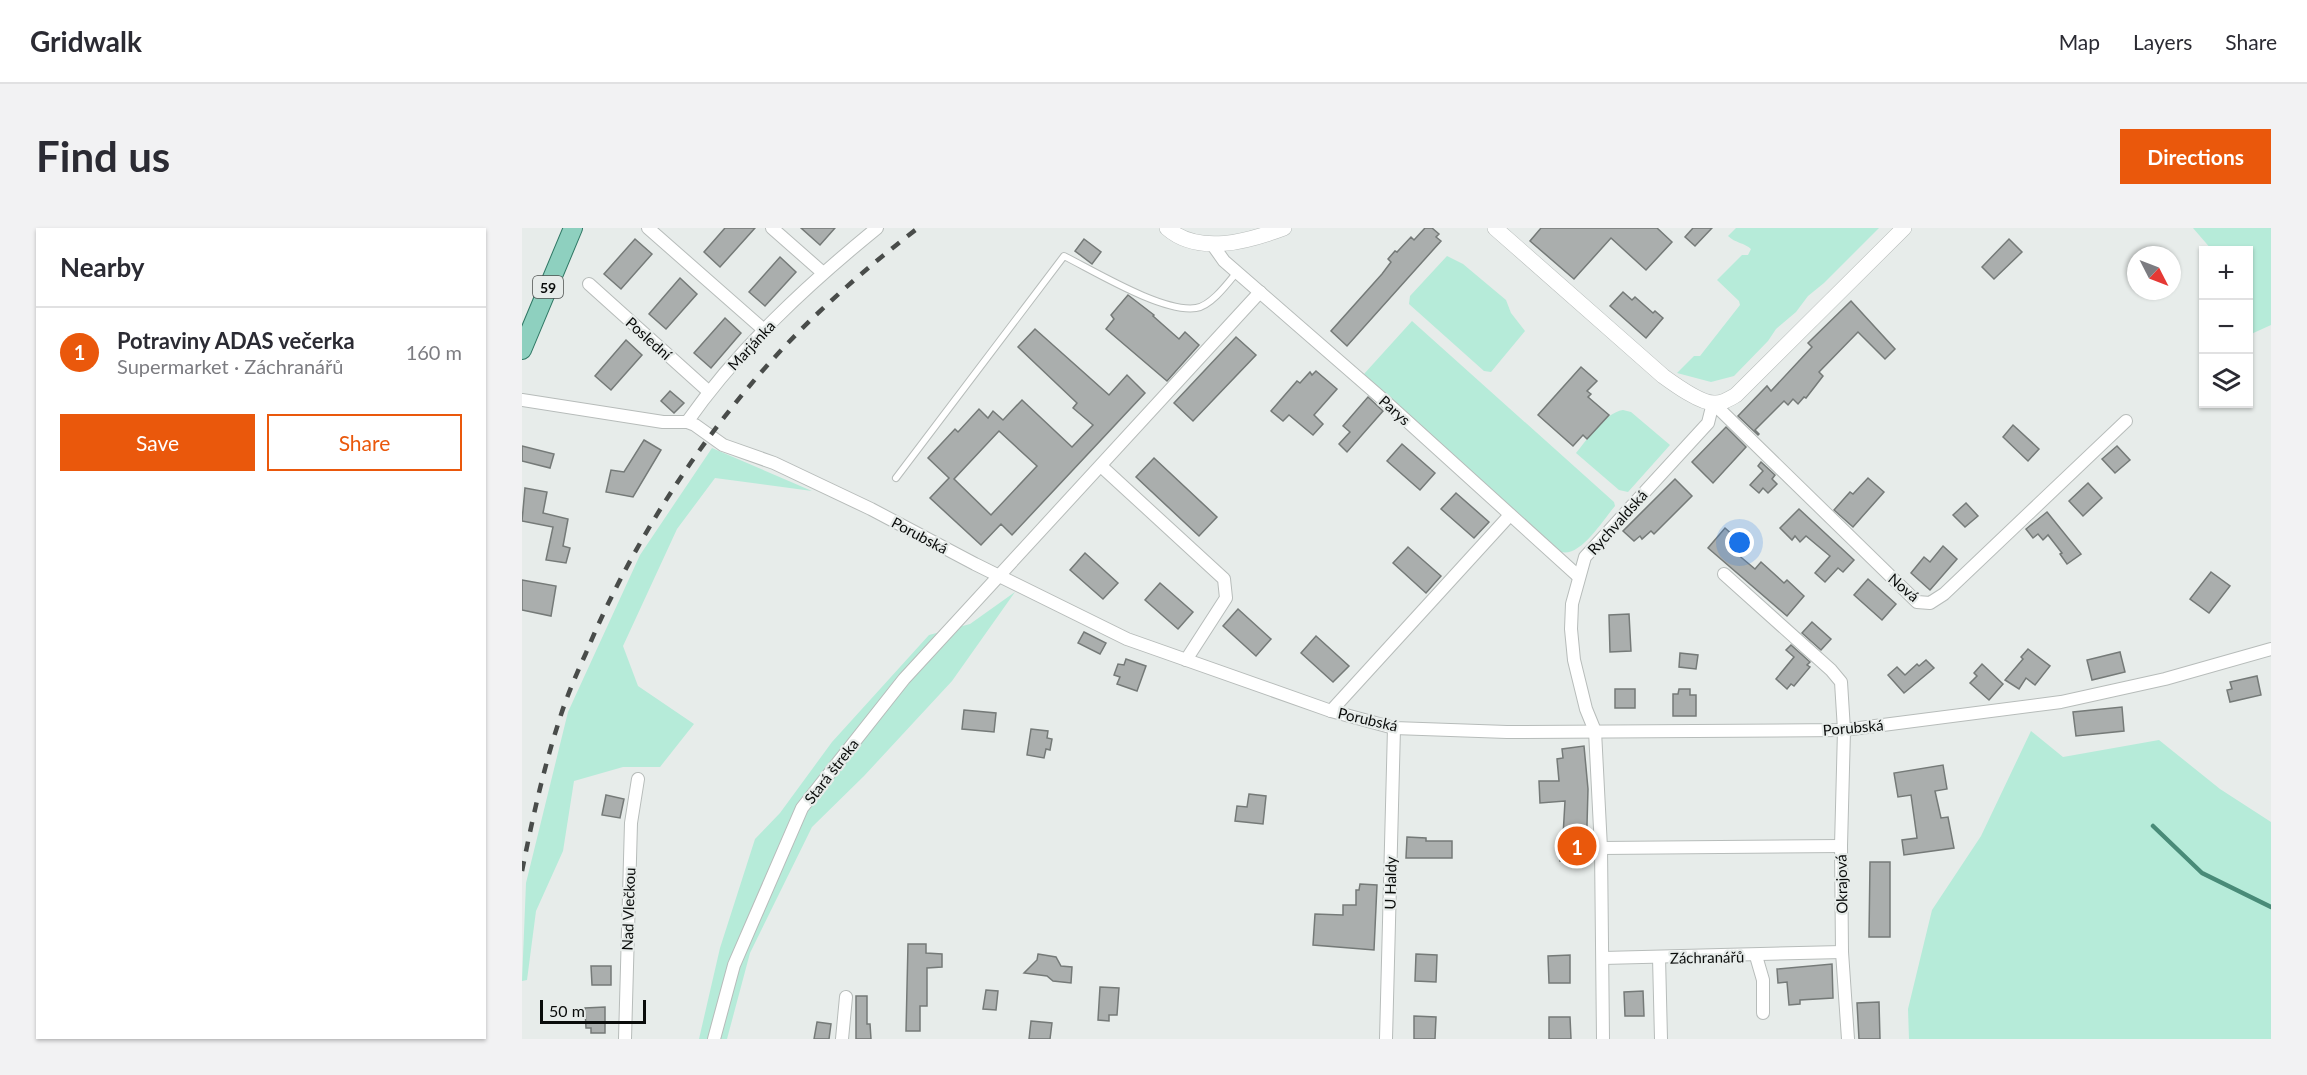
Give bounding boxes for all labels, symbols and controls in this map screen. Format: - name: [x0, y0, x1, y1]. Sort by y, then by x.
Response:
- text: Gridwalk: [30, 24, 142, 58]
- text: Map: [2059, 29, 2100, 54]
- text: Layers: [2133, 29, 2192, 54]
- text: Share: [2225, 29, 2277, 54]
- button: Directions: [2120, 129, 2271, 184]
- text: Find us: [36, 131, 170, 181]
- north arrow: [2127, 246, 2181, 300]
- map controls: [2199, 246, 2253, 408]
- button: +: [2199, 246, 2253, 300]
- text: Nearby: [60, 251, 145, 283]
- road number: 59: [533, 276, 563, 298]
- button: −: [2199, 300, 2253, 354]
- street label: Poslední: [622, 313, 677, 364]
- street label: Marjánka: [724, 317, 778, 373]
- text: Potraviny ADAS večerka: [117, 327, 355, 354]
- text: 1: [74, 340, 85, 364]
- text: 160 m: [406, 340, 462, 364]
- text: Supermarket · Záchranářů: [117, 354, 343, 378]
- button: layers: [2199, 354, 2253, 408]
- street label: Parys: [1376, 391, 1414, 429]
- button: Save: [60, 414, 255, 471]
- button: Share: [267, 414, 462, 471]
- street label: Rychvaldská: [1583, 486, 1651, 558]
- street label: Porubská: [889, 513, 951, 557]
- your location: [1725, 528, 1754, 557]
- street label: Nová: [1885, 569, 1923, 605]
- street label: Porubská: [1336, 703, 1400, 735]
- street label: Porubská: [1822, 715, 1884, 739]
- street label: Stará štreka: [800, 735, 862, 807]
- pin: 1: [1558, 824, 1596, 868]
- street label: Okrajová: [1831, 854, 1851, 914]
- street label: U Haldy: [1381, 856, 1399, 910]
- street label: Nad Vlečkou: [618, 867, 638, 951]
- street label: Záchranářů: [1670, 947, 1744, 967]
- scale bar: [540, 997, 646, 1024]
- text: 50 m: [549, 1001, 585, 1020]

